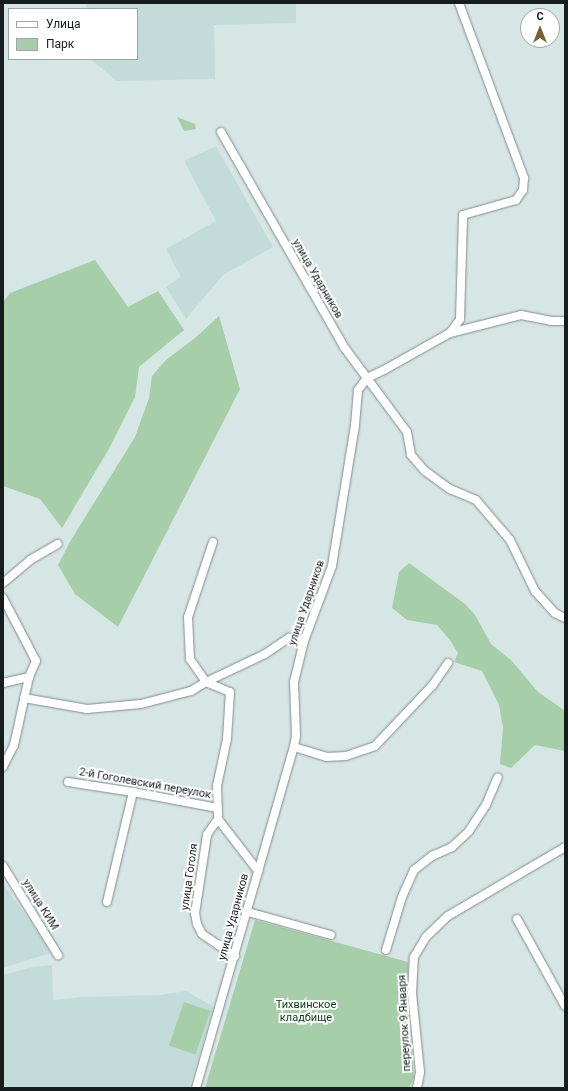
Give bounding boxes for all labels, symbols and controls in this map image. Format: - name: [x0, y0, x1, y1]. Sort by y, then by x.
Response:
- legend: [8, 8, 138, 60]
- north arrow: [520, 8, 560, 48]
- text: С: [536, 10, 544, 23]
- text: Улица: [46, 17, 81, 31]
- text: Парк: [46, 37, 74, 51]
- street label: улица Ударников: [289, 237, 345, 321]
- street label: улица Ударников: [286, 559, 328, 647]
- street label: 2-й Гоголевский переулок: [78, 766, 212, 802]
- street label: улица Гоголя: [179, 843, 201, 911]
- street label: улица Ударников: [216, 872, 252, 962]
- street label: улица КИМ: [19, 877, 61, 933]
- street label: переулок 9 Января: [396, 974, 414, 1072]
- park label: Тихвинское кладбище: [276, 999, 336, 1025]

